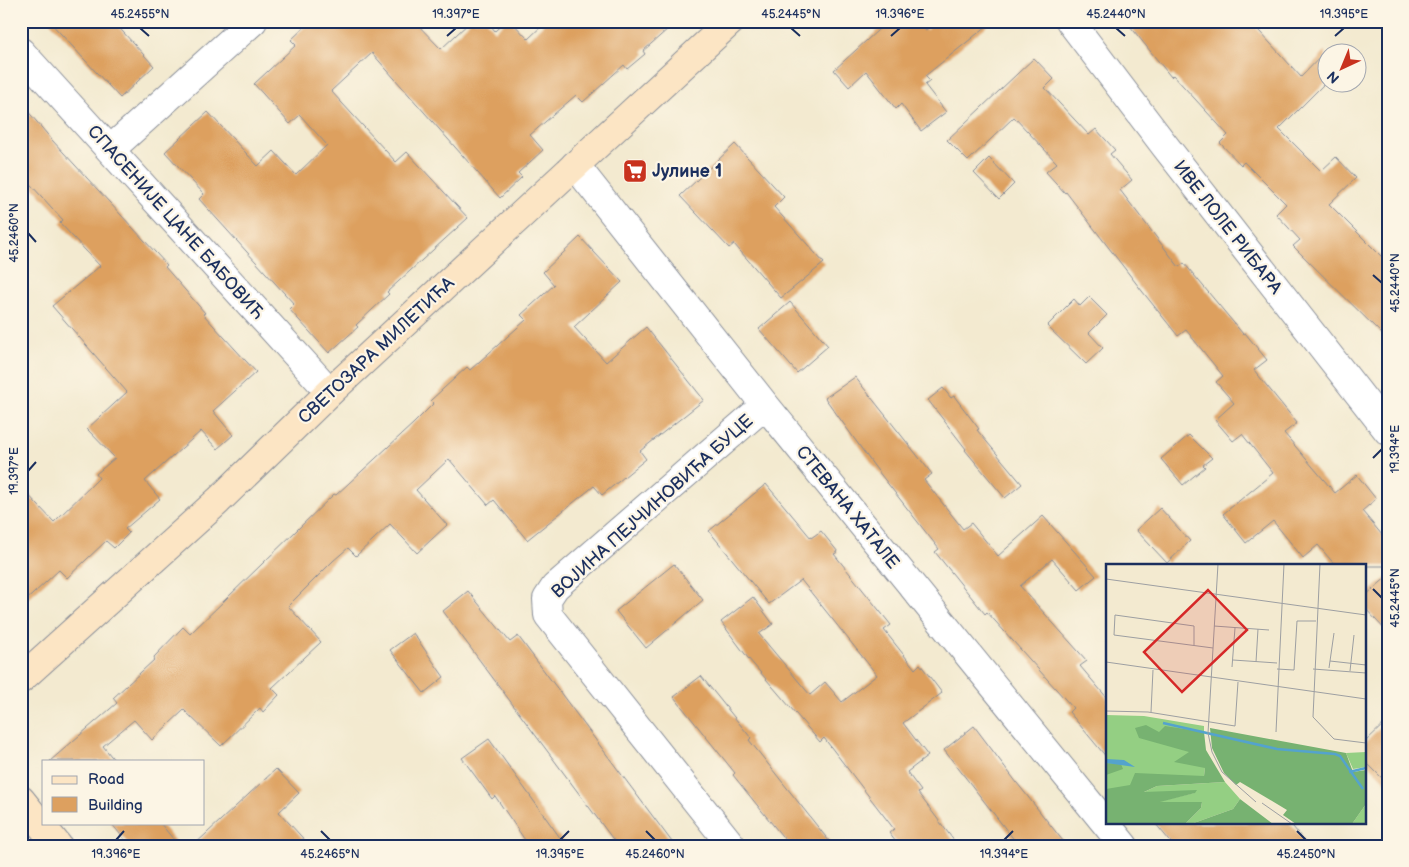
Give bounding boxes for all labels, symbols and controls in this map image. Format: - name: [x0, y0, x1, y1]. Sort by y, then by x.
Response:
- text: 45.2455°N: [111, 7, 169, 22]
- text: 19.397°E: [432, 7, 480, 22]
- text: 45.2445°N: [761, 7, 821, 22]
- text: 19.396°E: [876, 7, 924, 22]
- text: 45.2440°N: [1086, 7, 1146, 22]
- text: 19.395°E: [1320, 7, 1368, 22]
- north arrow: [1316, 42, 1366, 92]
- text: N: [1324, 67, 1343, 87]
- street label: СПАСЕНИЈЕ ЦАНЕ БАБОВИЋ: [83, 121, 268, 324]
- street label: ИВЕ ЛОЛЕ РИБАРА: [1169, 156, 1286, 298]
- supermarket icon: Јулине 1: [622, 158, 648, 184]
- place label: Јулине 1: [652, 161, 722, 182]
- text: 45.2460°N: [7, 203, 22, 263]
- text: 45.2440°N: [1388, 253, 1403, 313]
- street label: СВЕТОЗАРА МИЛЕТИЋА: [294, 273, 459, 428]
- street label: ВОЈИНА ПЕЈЧИНОВИЋА БУЦЕ: [547, 410, 757, 602]
- text: 19.394°E: [1388, 425, 1403, 473]
- street label: СТЕВАНА ХАТАЛЕ: [792, 442, 904, 573]
- text: 19.397°E: [7, 447, 22, 495]
- inset map: [1106, 564, 1366, 824]
- text: 45.2445°N: [1388, 568, 1403, 628]
- legend: [42, 760, 205, 824]
- text: Road: [88, 770, 124, 789]
- text: Building: [88, 796, 143, 815]
- text: 19.396°E: [92, 847, 140, 862]
- text: 45.2465°N: [300, 847, 360, 862]
- text: 19.395°E: [536, 847, 584, 862]
- text: 45.2460°N: [625, 847, 685, 862]
- text: 19.394°E: [980, 847, 1028, 862]
- text: 45.2450°N: [1276, 847, 1336, 862]

